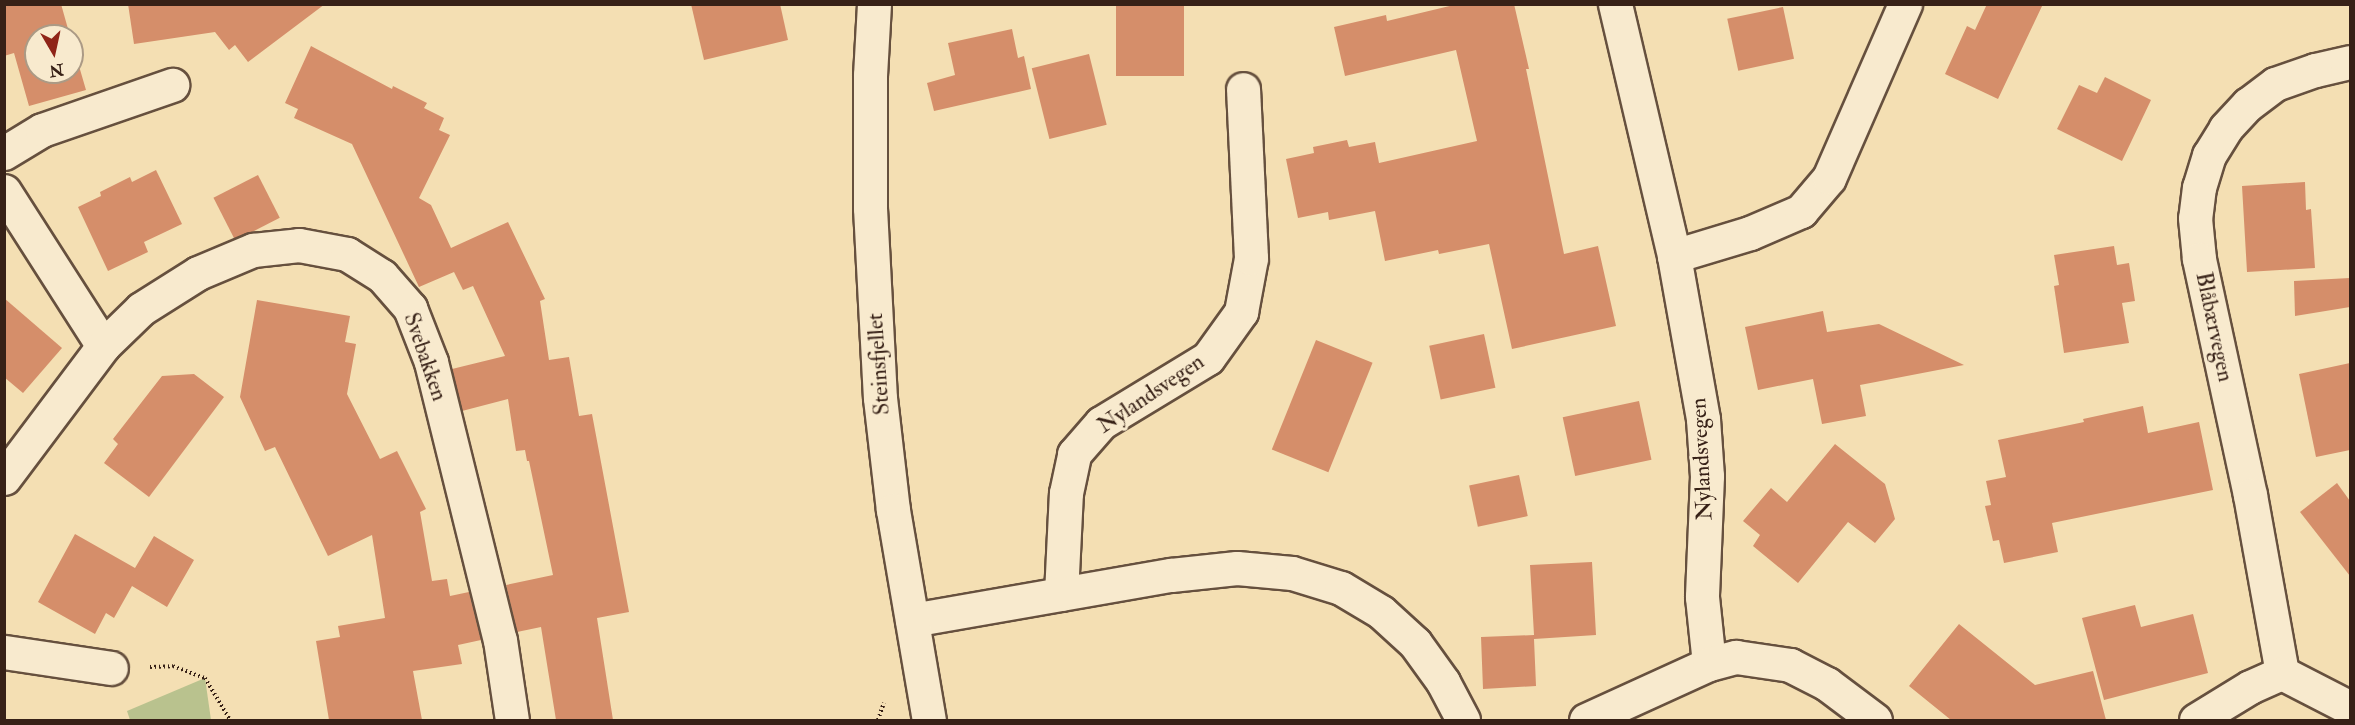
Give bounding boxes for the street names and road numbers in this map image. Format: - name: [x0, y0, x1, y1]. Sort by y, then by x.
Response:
- street label: Blåbærvegen: [2190, 270, 2238, 384]
- street label: Svebakken: [398, 309, 452, 405]
- street label: Steinsfjellet: [862, 312, 896, 416]
- street label: Nylandsvegen: [1093, 349, 1209, 439]
- street label: Nylandsvegen: [1686, 397, 1718, 521]

